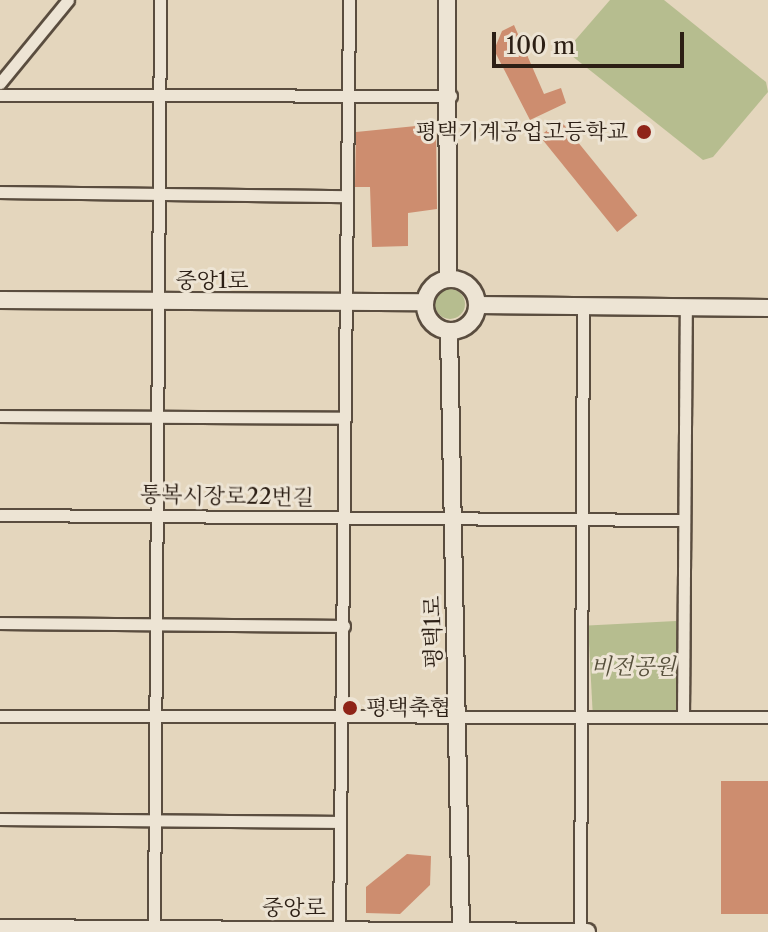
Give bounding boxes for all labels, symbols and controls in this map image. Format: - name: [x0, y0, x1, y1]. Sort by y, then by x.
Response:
- scale bar: [496, 16, 688, 66]
- text: 100 m: [506, 31, 575, 60]
- place label: 평택기계공업고등학교: [415, 119, 628, 145]
- marker: 평택기계공업고등학교: [635, 123, 653, 141]
- street label: 중앙1로: [175, 268, 249, 294]
- street label: 통복시장로22번길: [140, 481, 314, 511]
- street label: 평택1로: [419, 595, 447, 669]
- park label: 비전공원: [590, 654, 676, 680]
- place label: 평택축협: [366, 695, 451, 721]
- marker: 평택축협: [341, 699, 359, 717]
- street label: 중앙로: [262, 895, 326, 921]

